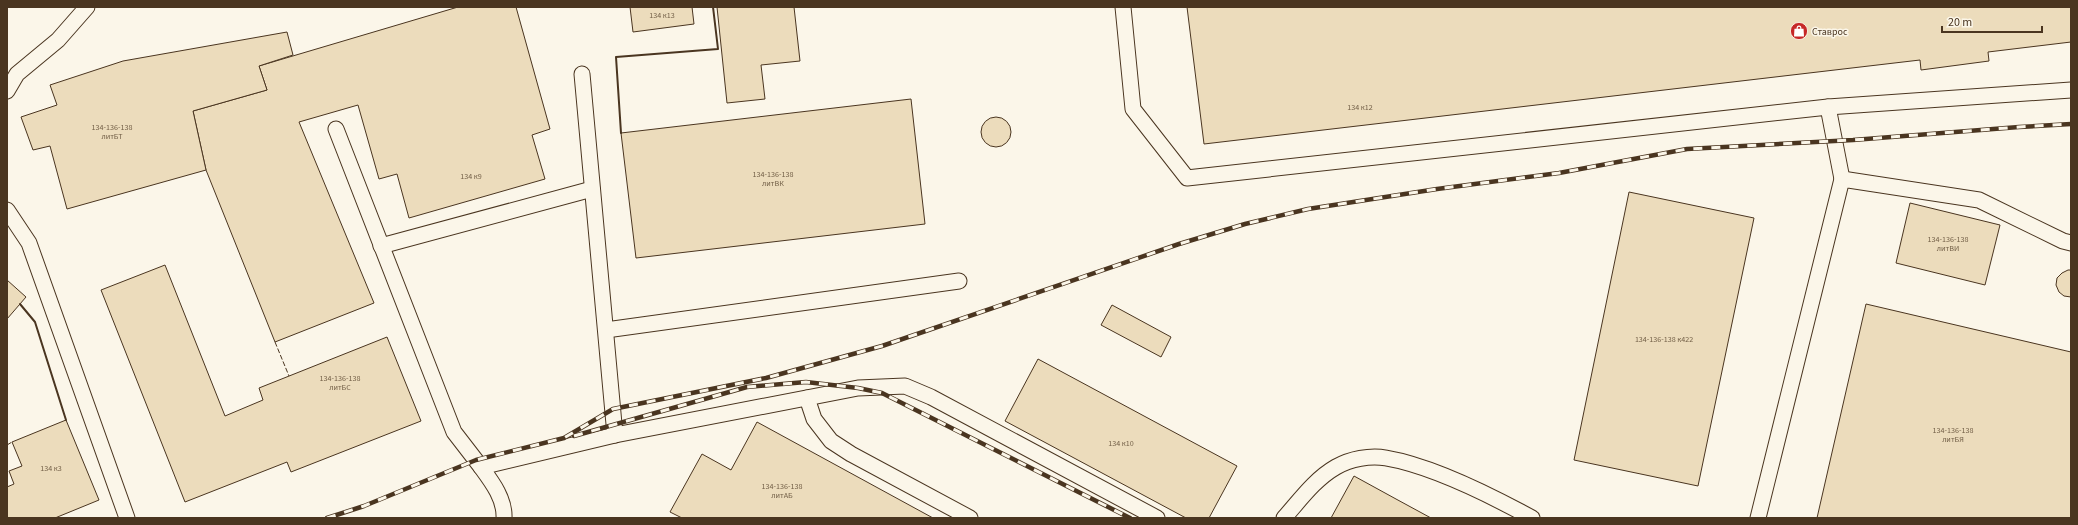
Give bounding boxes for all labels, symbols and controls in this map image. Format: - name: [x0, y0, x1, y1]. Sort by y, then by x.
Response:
- scale bar: [1942, 8, 2042, 34]
- house number: 134 к13: [649, 10, 675, 21]
- text: 20 m: [1948, 14, 1972, 31]
- shop icon: Ставрос: [1789, 21, 1809, 41]
- place label: Ставрос: [1812, 25, 1848, 39]
- house number: 134 к12: [1347, 102, 1373, 113]
- house number: 134-136-138 литБТ: [92, 122, 132, 142]
- house number: 134-136-138 литВК: [753, 169, 793, 189]
- house number: 134 к9: [460, 171, 482, 182]
- house number: 134-136-138 литВИ: [1928, 234, 1968, 254]
- house number: 134-136-138 к422: [1635, 334, 1693, 345]
- house number: 134-136-138 литБС: [320, 373, 360, 393]
- house number: 134-136-138 литБЯ: [1933, 425, 1973, 445]
- house number: 134 к10: [1108, 438, 1134, 449]
- house number: 134 к3: [40, 463, 62, 474]
- house number: 134-136-138 литАБ: [762, 481, 802, 501]

